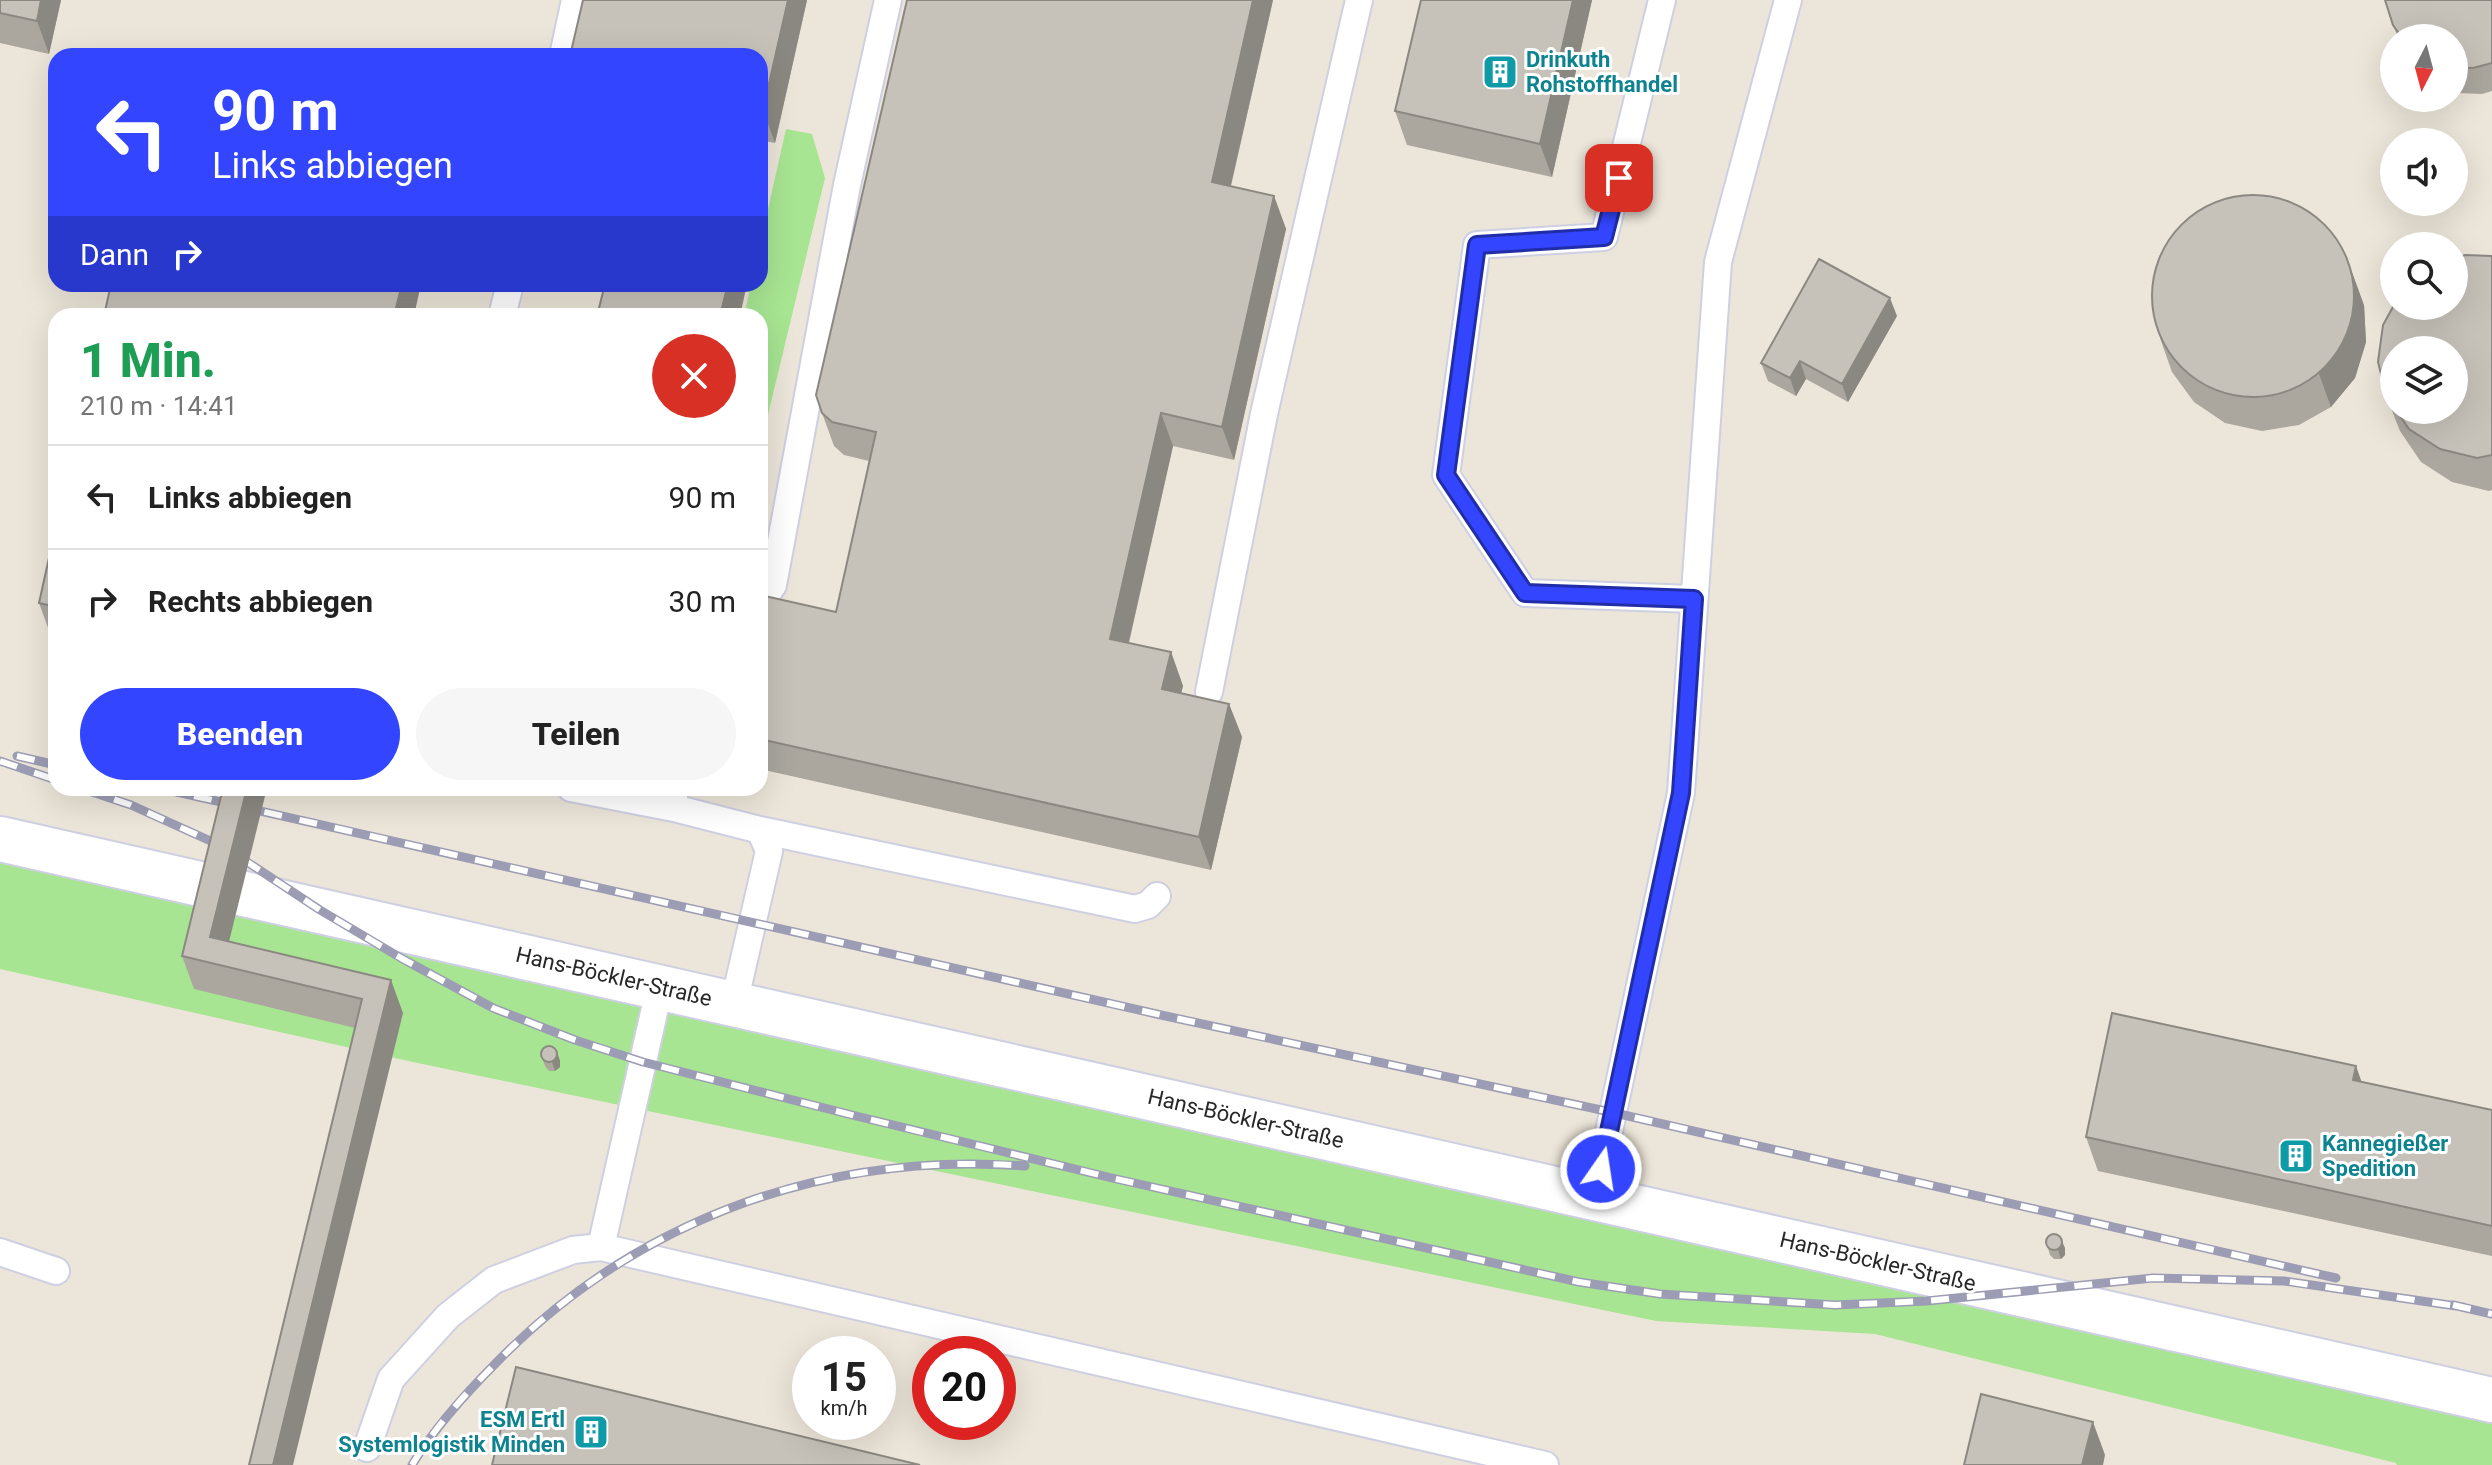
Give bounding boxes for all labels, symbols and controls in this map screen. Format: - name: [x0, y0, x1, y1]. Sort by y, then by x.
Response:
- north arrow: [2380, 24, 2468, 112]
- map controls: [2380, 24, 2468, 424]
- place label: Drinkuth Rohstoffhandel: [1526, 47, 1678, 97]
- building icon: Drinkuth Rohstoffhandel: [1481, 53, 1519, 91]
- text: 90 m: [212, 78, 339, 144]
- icon: left: [80, 80, 184, 184]
- button: sound: [2380, 128, 2468, 216]
- pin: [1585, 144, 1653, 212]
- text: Links abbiegen: [212, 145, 453, 187]
- icon: arrive: [1597, 156, 1641, 200]
- icon: right: [165, 232, 209, 276]
- button: search: [2380, 232, 2468, 320]
- text: Dann: [80, 237, 149, 272]
- text: 1 Min.: [80, 332, 216, 389]
- button: close: [652, 334, 736, 418]
- button: layers: [2380, 336, 2468, 424]
- text: 210 m · 14:41: [80, 391, 238, 421]
- icon: left: [80, 475, 124, 519]
- text: Links abbiegen: [148, 480, 352, 515]
- text: 90 m: [669, 480, 736, 515]
- icon: right: [80, 579, 124, 623]
- text: Rechts abbiegen: [148, 584, 373, 619]
- text: 30 m: [669, 584, 736, 619]
- button: Beenden: [80, 688, 400, 780]
- button: Teilen: [416, 688, 736, 780]
- street label: Hans-Böckler-Straße: [513, 942, 714, 1011]
- street label: Hans-Böckler-Straße: [1145, 1084, 1346, 1153]
- position arrow: [1559, 1127, 1643, 1211]
- place label: Kannegießer Spedition: [2322, 1131, 2448, 1181]
- building icon: Kannegießer Spedition: [2277, 1137, 2315, 1175]
- street label: Hans-Böckler-Straße: [1777, 1227, 1978, 1296]
- speed limit sign: 20: [912, 1336, 1016, 1440]
- text: 15: [821, 1354, 867, 1401]
- text: km/h: [821, 1396, 867, 1420]
- place label: ESM Ertl Systemlogistik Minden: [338, 1407, 565, 1457]
- building icon: ESM Ertl Systemlogistik Minden: [572, 1413, 610, 1451]

